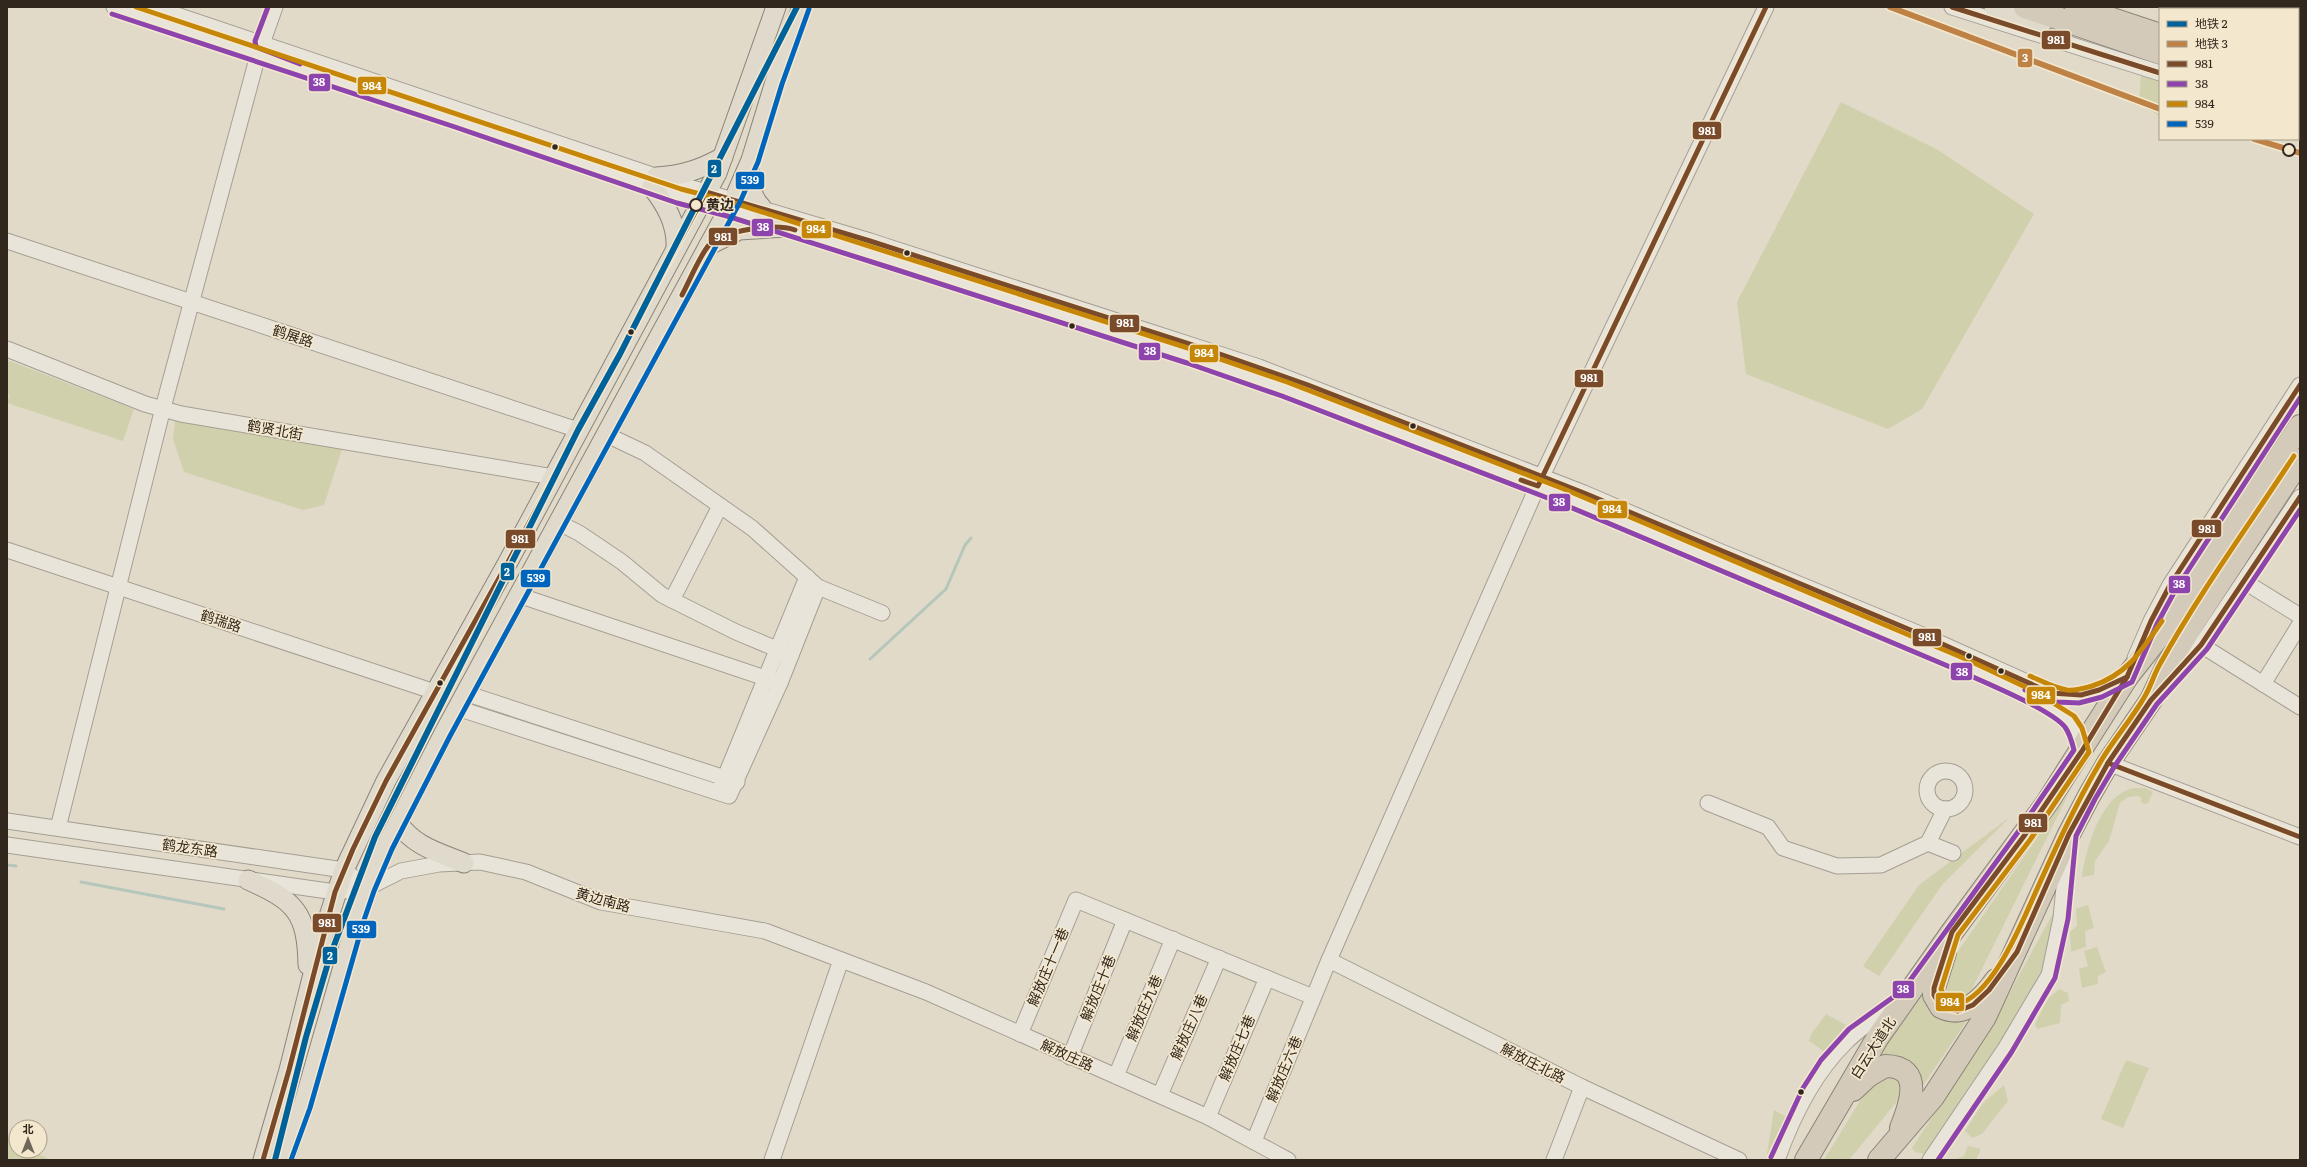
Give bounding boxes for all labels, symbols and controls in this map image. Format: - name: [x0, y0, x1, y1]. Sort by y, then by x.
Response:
- legend: [2159, 8, 2299, 140]
- text: 地铁 2: [2195, 14, 2227, 32]
- line badge: 981: [2041, 30, 2071, 50]
- text: 981: [2047, 31, 2065, 47]
- text: 地铁 3: [2195, 34, 2228, 52]
- line badge: 3: [2017, 48, 2033, 68]
- text: 3: [2022, 49, 2028, 65]
- text: 981: [2195, 54, 2213, 72]
- line badge: 38: [308, 73, 331, 92]
- text: 38: [313, 73, 326, 89]
- text: 38: [2195, 74, 2209, 92]
- line badge: 984: [357, 76, 387, 95]
- text: 984: [362, 77, 382, 93]
- text: 984: [2195, 94, 2215, 112]
- text: 539: [2195, 114, 2214, 132]
- line badge: 981: [1692, 121, 1722, 140]
- text: 981: [1698, 122, 1716, 138]
- unlabelled marker: [550, 142, 560, 152]
- unlabelled marker: [2282, 143, 2296, 157]
- line badge: 2: [707, 159, 722, 178]
- text: 2: [711, 160, 717, 176]
- line badge: 539: [735, 171, 765, 190]
- text: 539: [741, 171, 759, 187]
- place label: 黄边: [706, 194, 734, 214]
- marker: 黄边: [689, 198, 703, 212]
- line badge: 38: [751, 218, 774, 237]
- text: 38: [757, 218, 770, 234]
- line badge: 984: [801, 220, 832, 239]
- text: 984: [806, 220, 826, 236]
- line badge: 981: [708, 227, 738, 246]
- text: 981: [714, 228, 732, 244]
- unlabelled marker: [902, 248, 912, 258]
- line badge: 981: [1109, 314, 1140, 333]
- text: 981: [1116, 314, 1134, 330]
- street label: 鹤展路: [270, 319, 316, 351]
- unlabelled marker: [1067, 321, 1077, 331]
- unlabelled marker: [626, 327, 636, 337]
- line badge: 38: [1138, 342, 1161, 361]
- text: 38: [1144, 342, 1157, 358]
- line badge: 984: [1189, 344, 1219, 363]
- text: 984: [1194, 344, 1214, 360]
- line badge: 981: [1574, 369, 1604, 388]
- text: 981: [1580, 369, 1598, 385]
- street label: 鹤贤北街: [246, 414, 304, 444]
- unlabelled marker: [1408, 421, 1418, 431]
- line badge: 38: [1548, 493, 1571, 512]
- text: 38: [1553, 493, 1566, 509]
- line badge: 984: [1597, 500, 1628, 519]
- text: 984: [1602, 500, 1622, 516]
- line badge: 981: [2191, 519, 2222, 538]
- text: 981: [2198, 520, 2216, 536]
- line badge: 981: [505, 529, 536, 549]
- text: 981: [511, 530, 529, 546]
- line badge: 2: [500, 562, 515, 581]
- text: 2: [504, 563, 510, 579]
- line badge: 539: [520, 569, 551, 588]
- text: 539: [527, 569, 545, 585]
- line badge: 38: [2168, 575, 2191, 594]
- text: 38: [2173, 575, 2186, 591]
- street label: 鹤瑞路: [198, 604, 244, 636]
- line badge: 981: [1912, 628, 1942, 647]
- text: 981: [1918, 628, 1936, 644]
- unlabelled marker: [1964, 651, 1974, 661]
- line badge: 38: [1950, 662, 1973, 681]
- text: 38: [1956, 663, 1969, 679]
- unlabelled marker: [1996, 666, 2006, 676]
- unlabelled marker: [435, 678, 445, 688]
- line badge: 984: [2026, 686, 2056, 705]
- text: 984: [2031, 686, 2051, 702]
- line badge: 981: [2018, 813, 2048, 833]
- text: 981: [2024, 814, 2042, 830]
- street label: 鹤龙东路: [161, 833, 219, 861]
- street label: 黄边南路: [574, 882, 633, 916]
- line badge: 981: [312, 913, 342, 933]
- text: 981: [318, 914, 336, 930]
- line badge: 539: [346, 920, 377, 939]
- text: 539: [352, 920, 370, 936]
- street label: 解放庄十一巷: [1021, 924, 1073, 1009]
- line badge: 2: [322, 946, 338, 965]
- text: 2: [327, 947, 333, 963]
- street label: 解放庄十巷: [1075, 951, 1119, 1024]
- street label: 解放庄九巷: [1120, 971, 1166, 1044]
- line badge: 38: [1892, 980, 1915, 999]
- text: 38: [1897, 980, 1910, 996]
- street label: 解放庄八巷: [1165, 991, 1211, 1063]
- line badge: 984: [1935, 992, 1965, 1012]
- text: 984: [1940, 993, 1960, 1009]
- street label: 解放庄七巷: [1213, 1011, 1259, 1084]
- street label: 白云大道北: [1845, 1013, 1900, 1082]
- street label: 解放庄六巷: [1260, 1032, 1306, 1105]
- street label: 解放庄路: [1038, 1034, 1097, 1075]
- street label: 解放庄北路: [1498, 1037, 1569, 1087]
- unlabelled marker: [1796, 1087, 1806, 1097]
- north arrow: [8, 1119, 48, 1159]
- text: 北: [23, 1120, 34, 1136]

